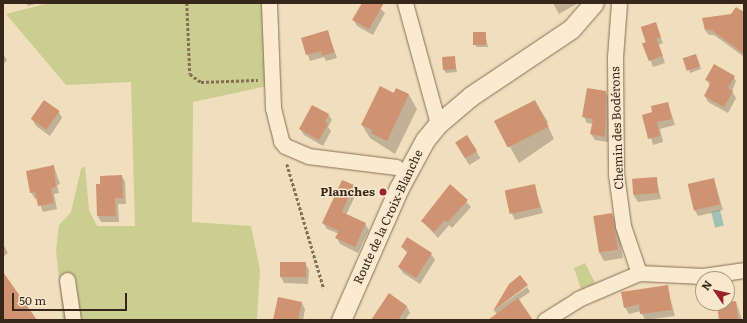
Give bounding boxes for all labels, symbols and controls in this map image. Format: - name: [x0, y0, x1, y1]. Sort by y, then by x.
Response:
- street label: Chemin des Bodérons: [608, 66, 626, 190]
- street label: Route de la Croix-Blanche: [350, 147, 426, 287]
- place label: Planches: [320, 185, 375, 199]
- marker: Planches: [378, 187, 388, 197]
- north arrow: [695, 271, 735, 311]
- text: N: [697, 277, 715, 293]
- scale bar: [14, 285, 129, 311]
- text: 50 m: [19, 291, 46, 309]

